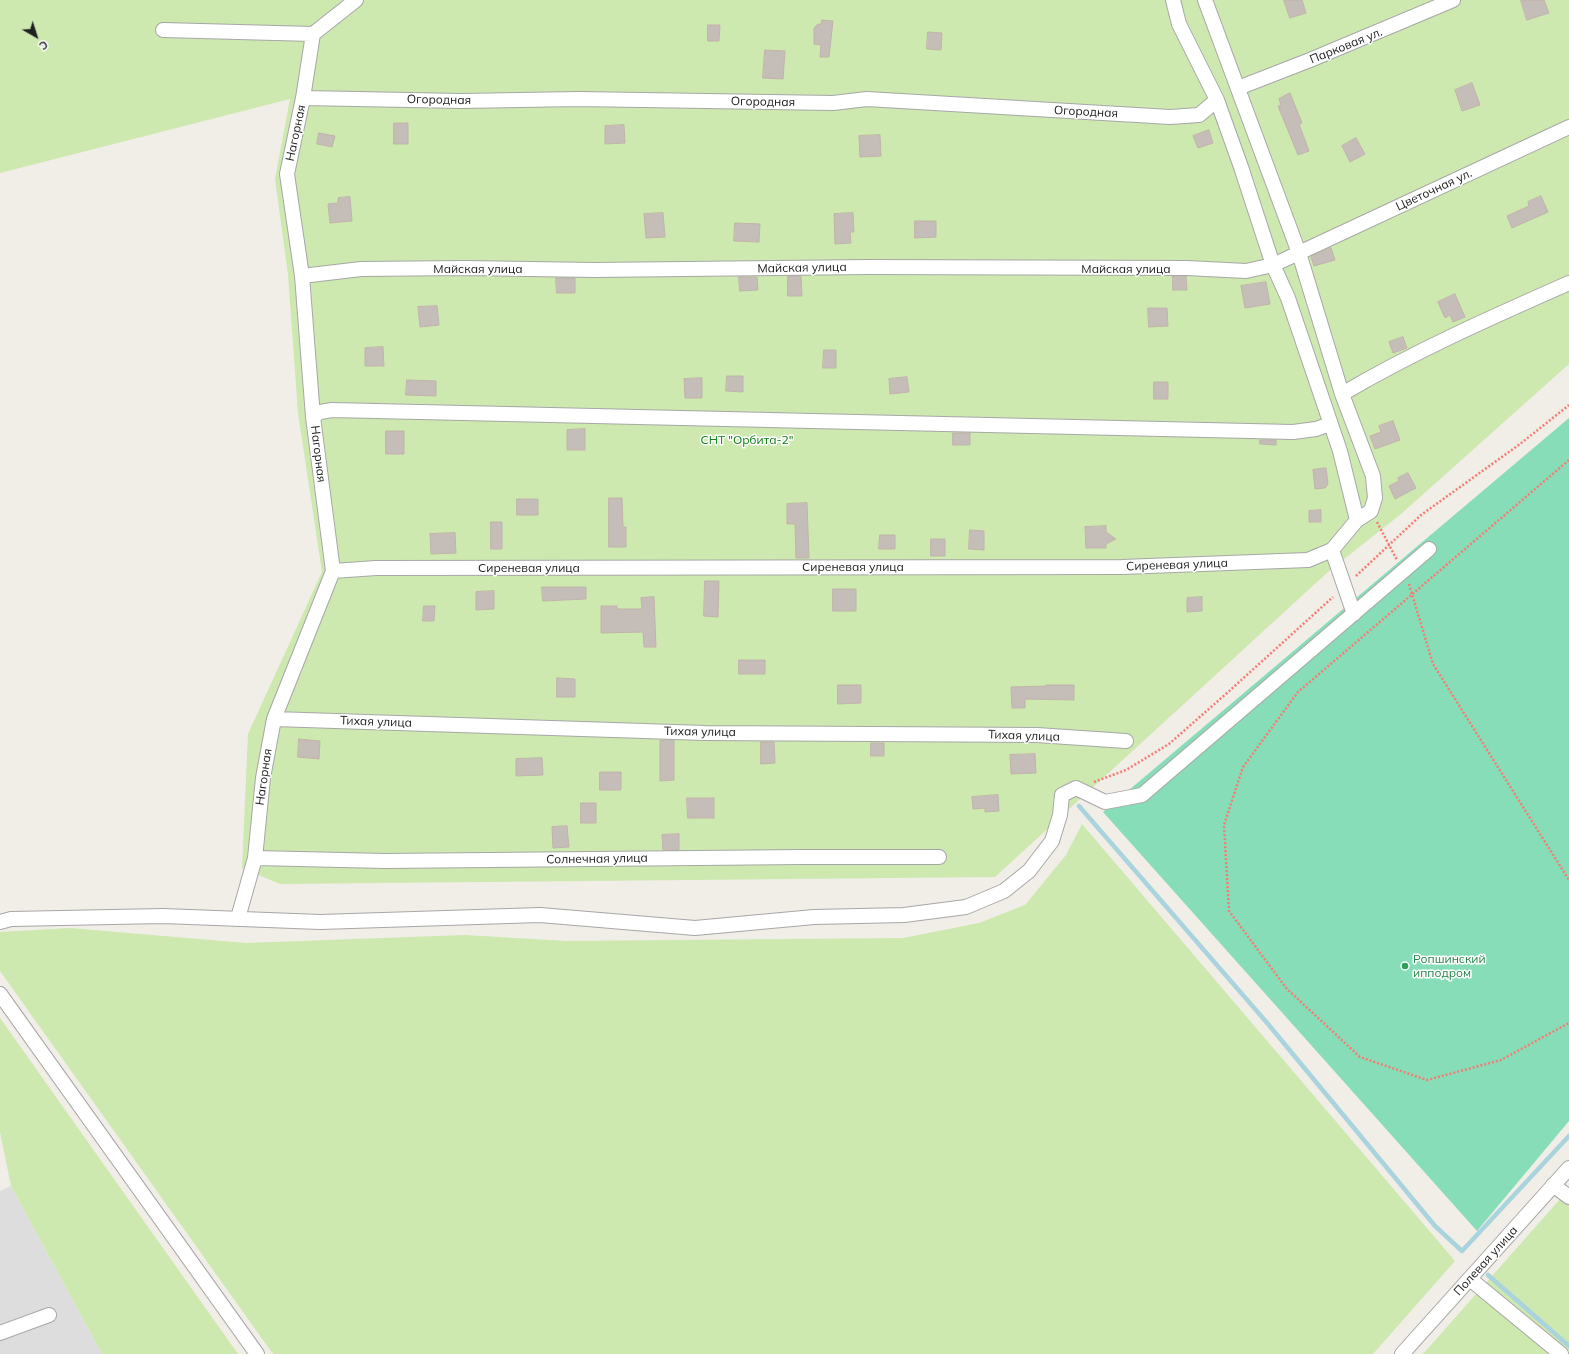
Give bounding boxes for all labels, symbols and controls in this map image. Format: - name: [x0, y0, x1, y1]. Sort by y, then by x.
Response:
- north arrow: [16, 16, 56, 56]
- street label: Парковая ул.: [1308, 25, 1384, 67]
- text: С: [36, 38, 51, 53]
- street label: Огородная: [407, 92, 471, 108]
- street label: Огородная: [731, 94, 795, 110]
- street label: Огородная: [1054, 103, 1118, 121]
- street label: Нагорная: [283, 104, 309, 162]
- street label: Цветочная ул.: [1394, 166, 1474, 214]
- street label: Майская улица: [757, 260, 847, 276]
- street label: Майская улица: [433, 262, 523, 276]
- street label: Майская улица: [1081, 262, 1171, 276]
- street label: Нагорная: [307, 425, 329, 483]
- park label: СНТ "Орбита-2": [700, 433, 794, 447]
- street label: Сиреневая улица: [1126, 556, 1228, 574]
- street label: Сиреневая улица: [802, 560, 904, 574]
- street label: Сиреневая улица: [478, 561, 580, 575]
- street label: Тихая улица: [340, 714, 412, 730]
- street label: Тихая улица: [664, 724, 736, 740]
- street label: Тихая улица: [988, 728, 1060, 744]
- street label: Нагорная: [253, 748, 275, 806]
- street label: Солнечная улица: [546, 851, 648, 867]
- place label: Ропшинский ипподром: [1413, 952, 1486, 980]
- marker: Ропшинский ипподром: [1400, 961, 1410, 971]
- street label: Полевая улица: [1451, 1223, 1521, 1299]

